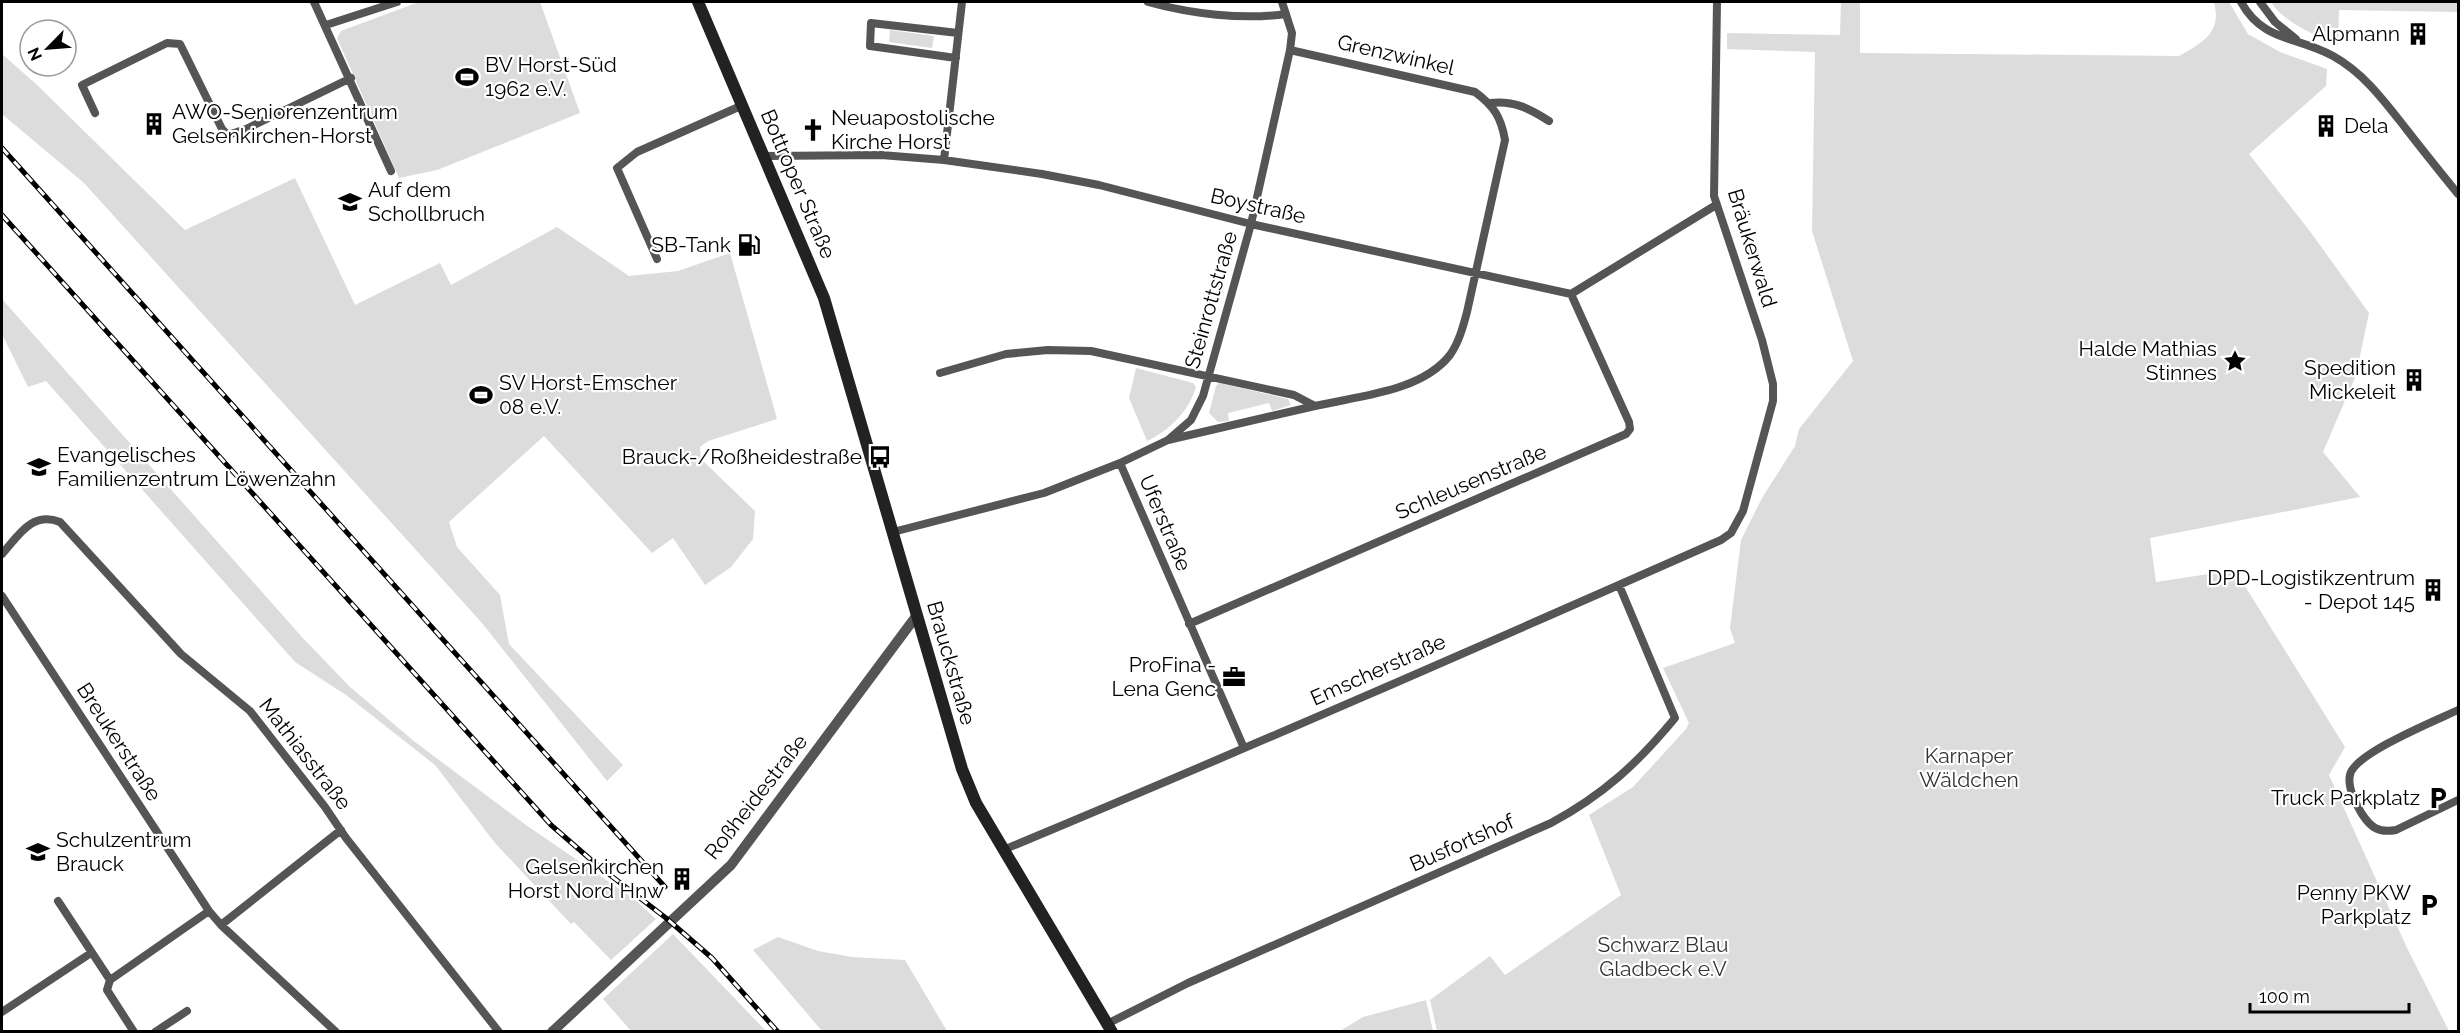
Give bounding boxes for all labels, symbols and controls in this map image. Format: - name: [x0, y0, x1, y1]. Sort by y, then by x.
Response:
- north arrow: [18, 18, 78, 78]
- place label: Alpmann: [2312, 21, 2400, 46]
- building icon: Alpmann: [2405, 21, 2431, 47]
- street label: Grenzwinkel: [1335, 29, 1457, 80]
- text: N: [24, 45, 46, 64]
- place label: BV Horst-Süd 1962 e.V.: [485, 52, 617, 101]
- sports icon: BV Horst-Süd 1962 e.V.: [454, 64, 480, 90]
- place label: AWO-Seniorenzentrum Gelsenkirchen-Horst: [172, 99, 398, 148]
- street label: Bottroper Straße: [756, 105, 841, 262]
- place label: Neuapostolische Kirche Horst: [831, 105, 995, 154]
- building icon: AWO-Seniorenzentrum Gelsenkirchen-Horst: [141, 111, 167, 137]
- building icon: Dela: [2313, 113, 2339, 139]
- place label: Dela: [2344, 113, 2389, 138]
- church icon: Neuapostolische Kirche Horst: [800, 117, 826, 143]
- place label: Auf dem Schollbruch: [368, 177, 485, 226]
- street label: Boystraße: [1208, 182, 1308, 229]
- street label: Bräukerwald: [1723, 186, 1782, 310]
- school or university icon: Auf dem Schollbruch: [337, 189, 363, 215]
- street label: Steinrottstraße: [1179, 228, 1242, 371]
- place label: SB-Tank: [651, 232, 731, 257]
- fuel station icon: SB-Tank: [736, 232, 762, 258]
- place label: Halde Mathias Stinnes: [2079, 336, 2217, 385]
- place icon: Halde Mathias Stinnes: [2222, 348, 2248, 374]
- place label: Spedition Mickeleit: [2304, 355, 2396, 404]
- building icon: Spedition Mickeleit: [2401, 367, 2427, 393]
- place label: SV Horst-Emscher 08 e.V.: [499, 370, 678, 419]
- sports icon: SV Horst-Emscher 08 e.V.: [468, 382, 494, 408]
- street label: Schleusenstraße: [1392, 438, 1550, 525]
- place label: Evangelisches Familienzentrum Löwenzahn: [57, 442, 336, 491]
- place label: Brauck-/Roßheidestraße: [622, 444, 862, 469]
- bus stop icon: Brauck-/Roßheidestraße: [867, 444, 893, 470]
- school or university icon: Evangelisches Familienzentrum Löwenzahn: [26, 454, 52, 480]
- street label: Uferstraße: [1134, 471, 1197, 575]
- place label: DPD-Logistikzentrum - Depot 145: [2207, 565, 2415, 614]
- building icon: DPD-Logistikzentrum - Depot 145: [2420, 577, 2446, 603]
- street label: Brauckstraße: [922, 598, 981, 728]
- street label: Emscherstraße: [1306, 629, 1449, 711]
- place label: ProFina - Lena Genc: [1111, 652, 1216, 701]
- office icon: ProFina - Lena Genc: [1221, 664, 1247, 690]
- street label: Breukerstraße: [72, 678, 167, 806]
- street label: Mathiasstraße: [254, 693, 357, 815]
- street label: Roßheidestraße: [699, 729, 812, 864]
- park label: Karnaper Wäldchen: [1919, 743, 2019, 792]
- place label: Truck Parkplatz: [2271, 785, 2420, 810]
- parking icon: Truck Parkplatz: [2425, 785, 2451, 811]
- street label: Busfortshof: [1406, 808, 1519, 877]
- place label: Schulzentrum Brauck: [56, 827, 191, 876]
- school or university icon: Schulzentrum Brauck: [25, 839, 51, 865]
- place label: Gelsenkirchen Horst Nord Hnw: [508, 854, 664, 903]
- building icon: Gelsenkirchen Horst Nord Hnw: [669, 866, 695, 892]
- place label: Penny PKW Parkplatz: [2297, 880, 2411, 929]
- parking icon: Penny PKW Parkplatz: [2416, 892, 2442, 918]
- park label: Schwarz Blau Gladbeck e.V: [1597, 932, 1729, 981]
- scale bar: [2250, 976, 2409, 1014]
- text: 100 m: [2259, 986, 2310, 1007]

